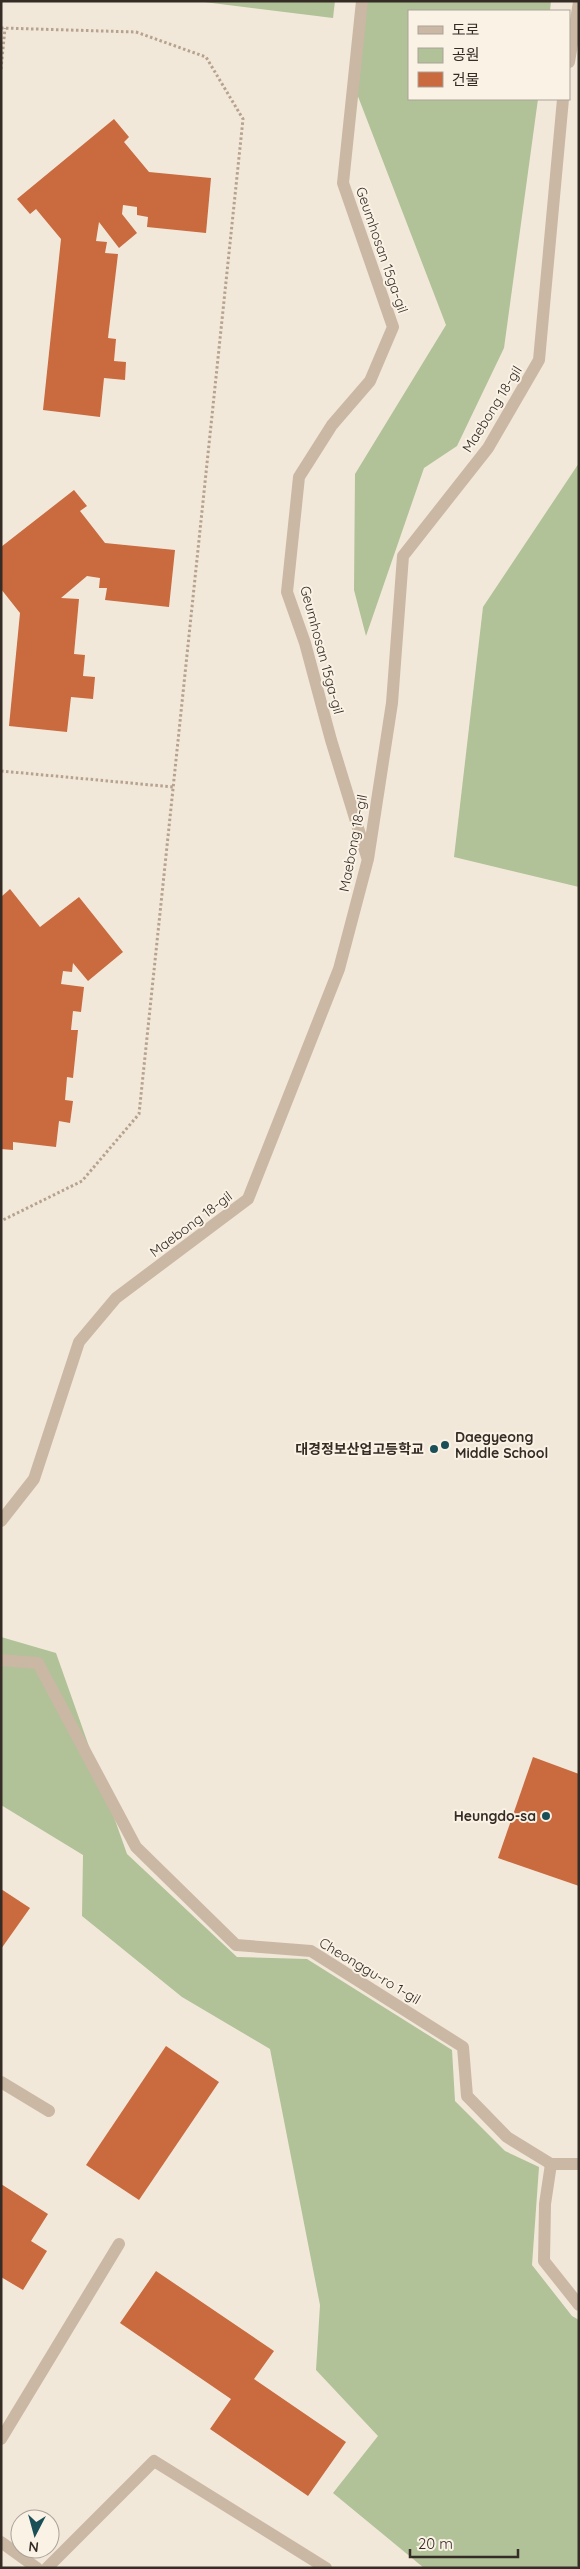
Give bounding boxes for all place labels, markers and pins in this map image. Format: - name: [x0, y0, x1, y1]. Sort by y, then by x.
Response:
- place label: Daegyeong Middle School: [455, 1428, 548, 1462]
- marker: Daegyeong Middle School: [439, 1439, 451, 1451]
- place label: 대경정보산업고등학교: [295, 1440, 424, 1458]
- marker: 대경정보산업고등학교: [428, 1443, 440, 1455]
- place label: Heungdo-sa: [454, 1807, 536, 1825]
- marker: Heungdo-sa: [540, 1810, 552, 1822]

